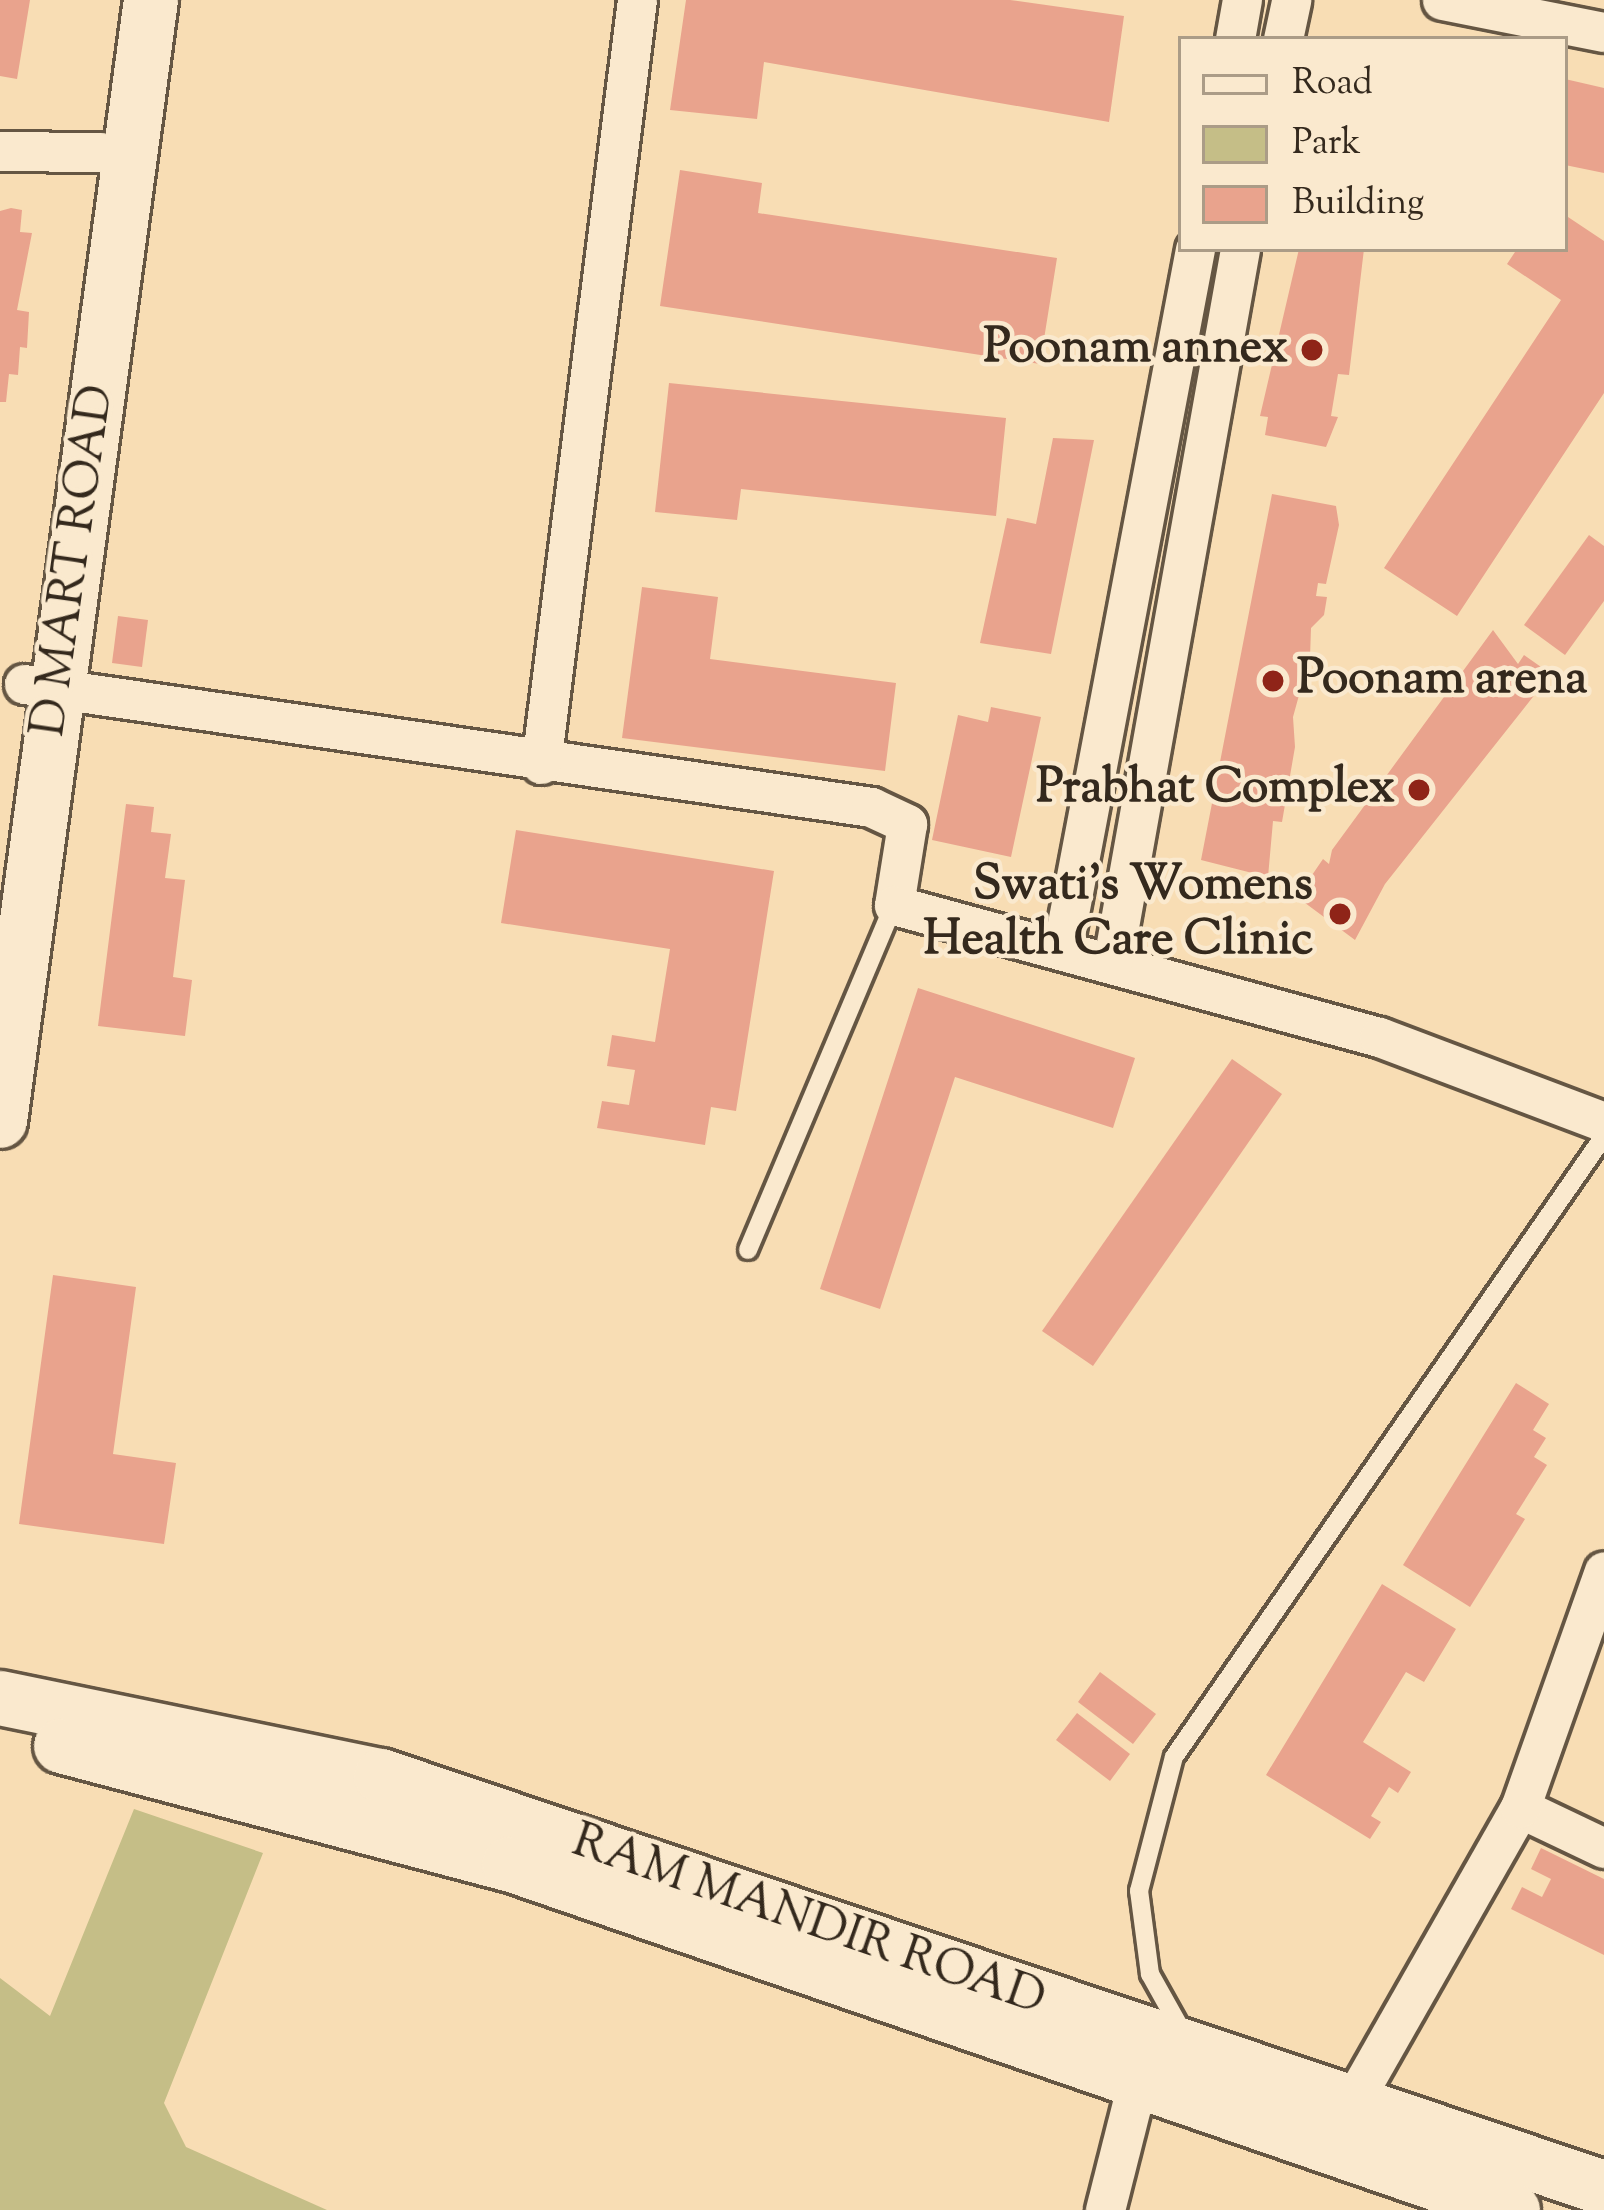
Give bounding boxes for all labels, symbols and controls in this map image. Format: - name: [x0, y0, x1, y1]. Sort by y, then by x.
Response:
- legend: [1178, 36, 1568, 252]
- text: Road: [1292, 58, 1373, 110]
- text: Park: [1292, 118, 1361, 170]
- text: Building: [1292, 178, 1424, 230]
- place label: Poonam annex: [983, 321, 1288, 379]
- marker: Poonam annex: [1299, 337, 1325, 363]
- street label: D MART ROAD: [22, 382, 128, 740]
- place label: Poonam arena: [1297, 652, 1587, 710]
- marker: Poonam arena: [1260, 668, 1286, 694]
- place label: Prabhat Complex: [1036, 761, 1395, 819]
- marker: Prabhat Complex: [1406, 777, 1432, 803]
- place label: Swati's Womens Health Care Clinic: [924, 857, 1313, 970]
- marker: Swati's Womens Health Care Clinic: [1324, 898, 1356, 930]
- street label: RAM MANDIR ROAD: [564, 1814, 1052, 2030]

